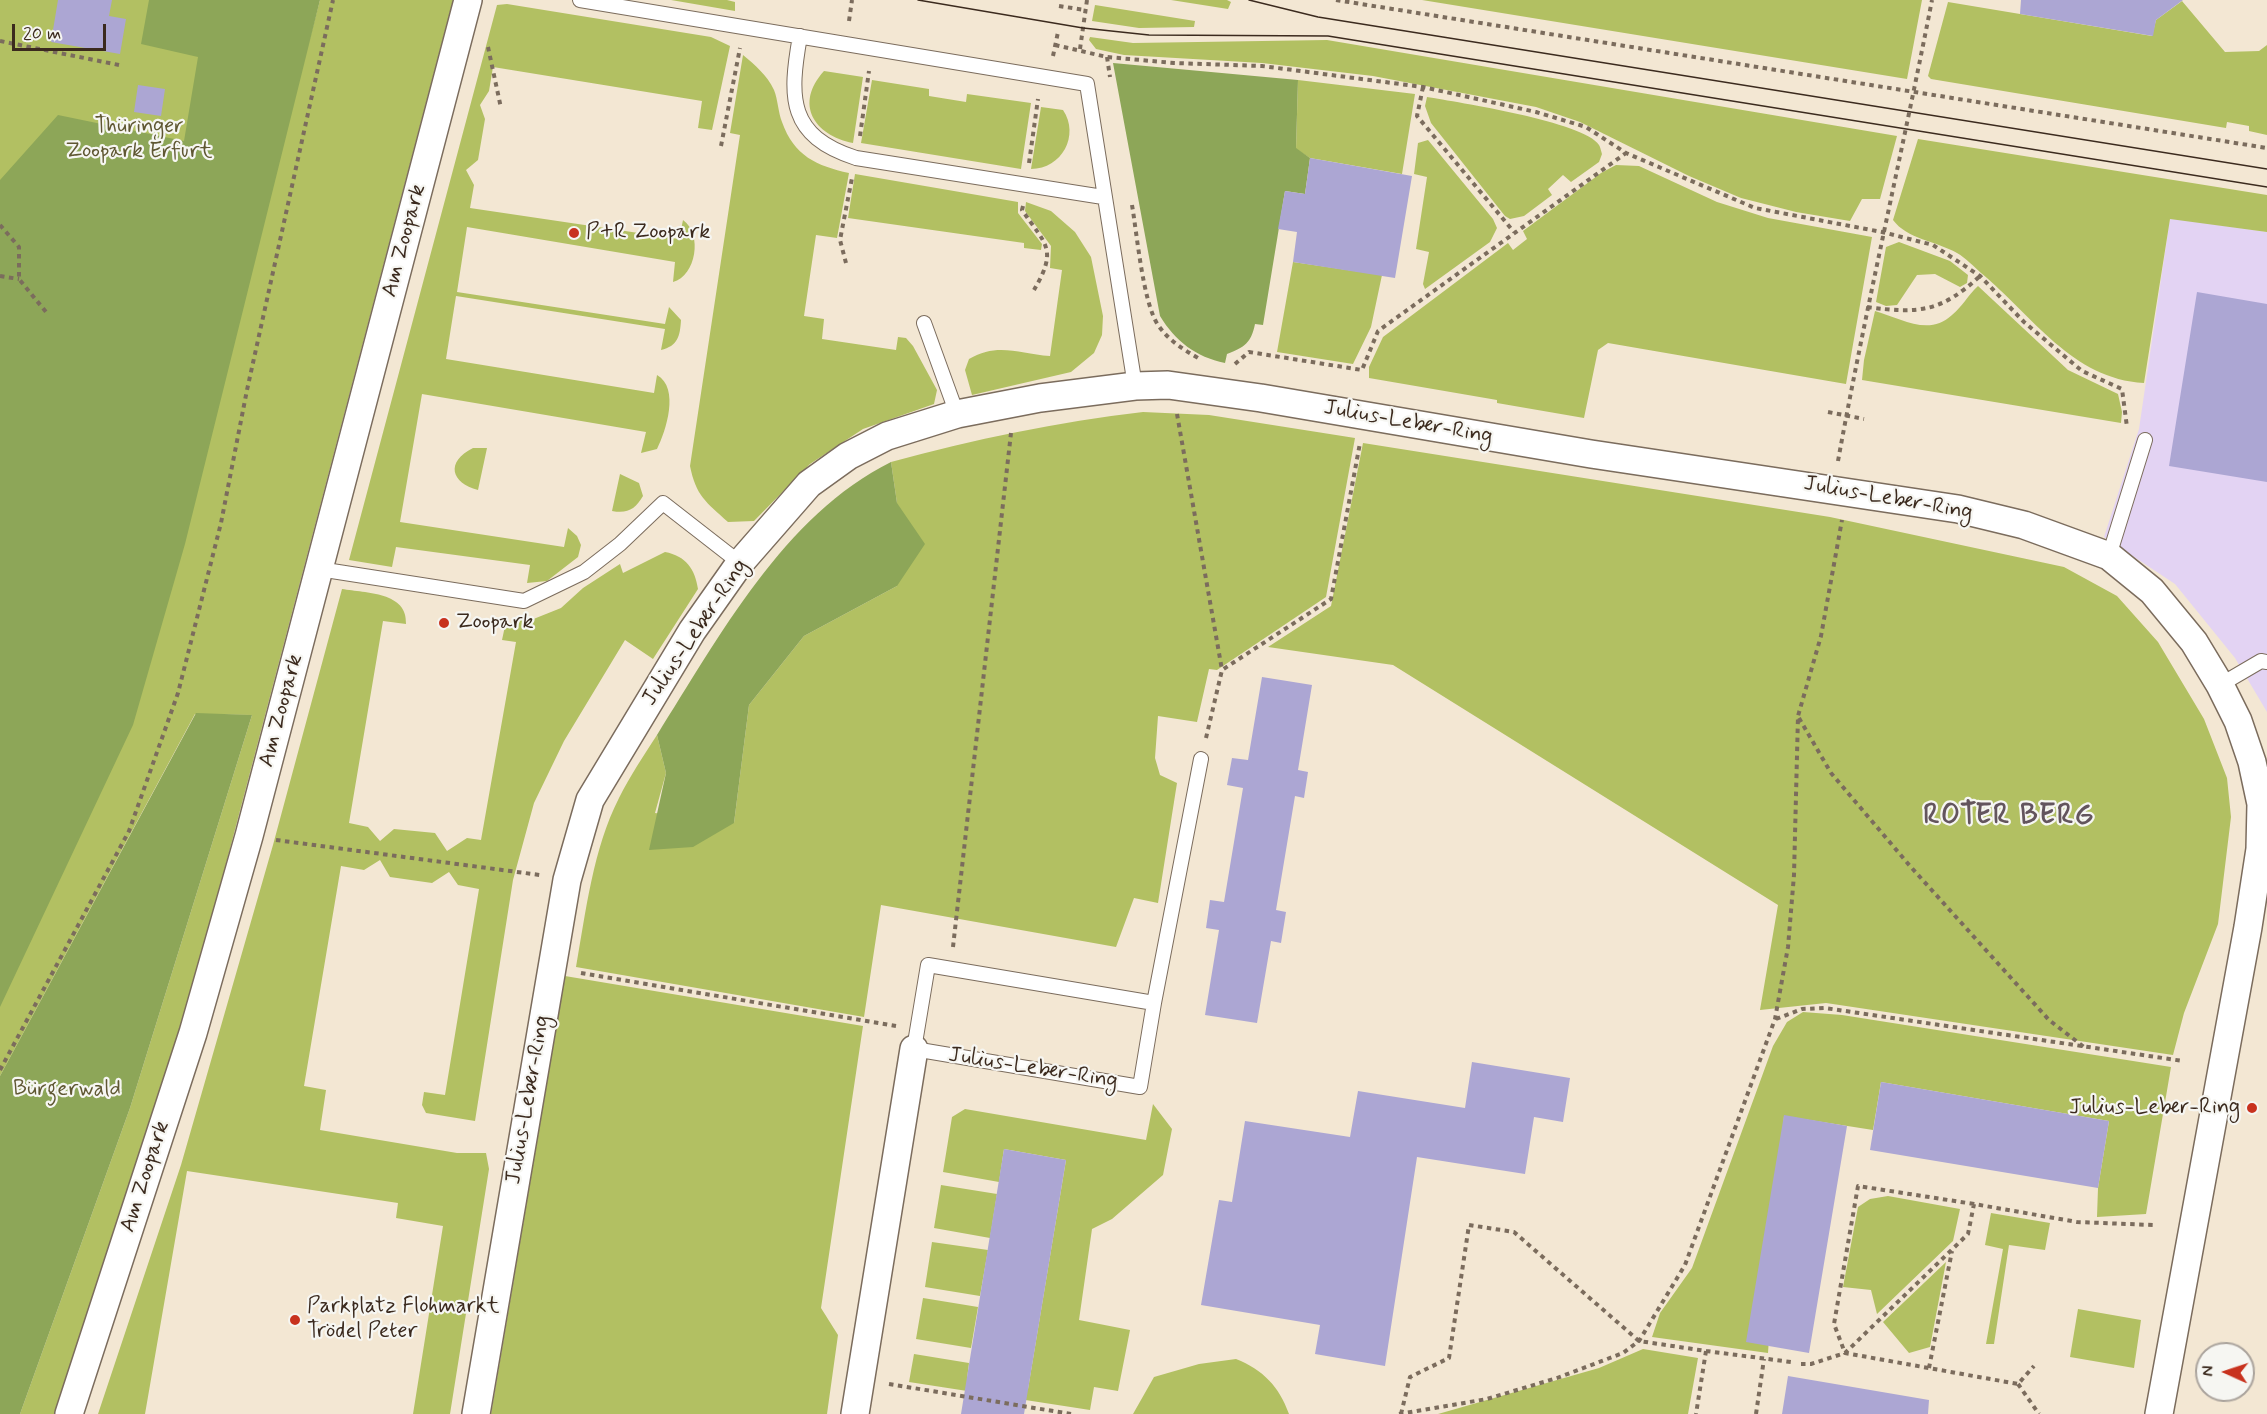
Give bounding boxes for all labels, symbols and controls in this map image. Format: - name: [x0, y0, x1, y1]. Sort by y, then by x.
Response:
- scale bar: [15, 12, 110, 50]
- text: 20 m: [23, 22, 61, 46]
- park label: Thüringer Zoopark Erfurt: [66, 114, 212, 166]
- street label: Am Zoopark: [377, 182, 433, 300]
- place label: P+R Zoopark: [586, 220, 710, 246]
- marker: P+R Zoopark: [567, 226, 581, 240]
- street label: Julius-Leber-Ring: [1321, 395, 1495, 451]
- street label: Julius-Leber-Ring: [1801, 471, 1975, 527]
- street label: Julius-Leber-Ring: [637, 555, 755, 711]
- place label: Zoopark: [456, 610, 534, 636]
- marker: Zoopark: [437, 616, 451, 630]
- street label: Am Zoopark: [254, 652, 310, 770]
- district label: ROTER BERG: [1917, 800, 2101, 834]
- street label: Julius-Leber-Ring: [501, 1013, 557, 1187]
- street label: Julius-Leber-Ring: [946, 1043, 1120, 1095]
- park label: Bürgerwald: [13, 1077, 121, 1103]
- place label: Julius-Leber-Ring: [2069, 1095, 2240, 1121]
- marker: Julius-Leber-Ring: [2245, 1101, 2259, 1115]
- street label: Am Zoopark: [116, 1118, 176, 1236]
- place label: Parkplatz Flohmarkt Trödel Peter: [307, 1294, 499, 1346]
- marker: Parkplatz Flohmarkt Trödel Peter: [288, 1313, 302, 1327]
- north arrow: [2195, 1342, 2255, 1402]
- text: N: [2198, 1365, 2219, 1377]

